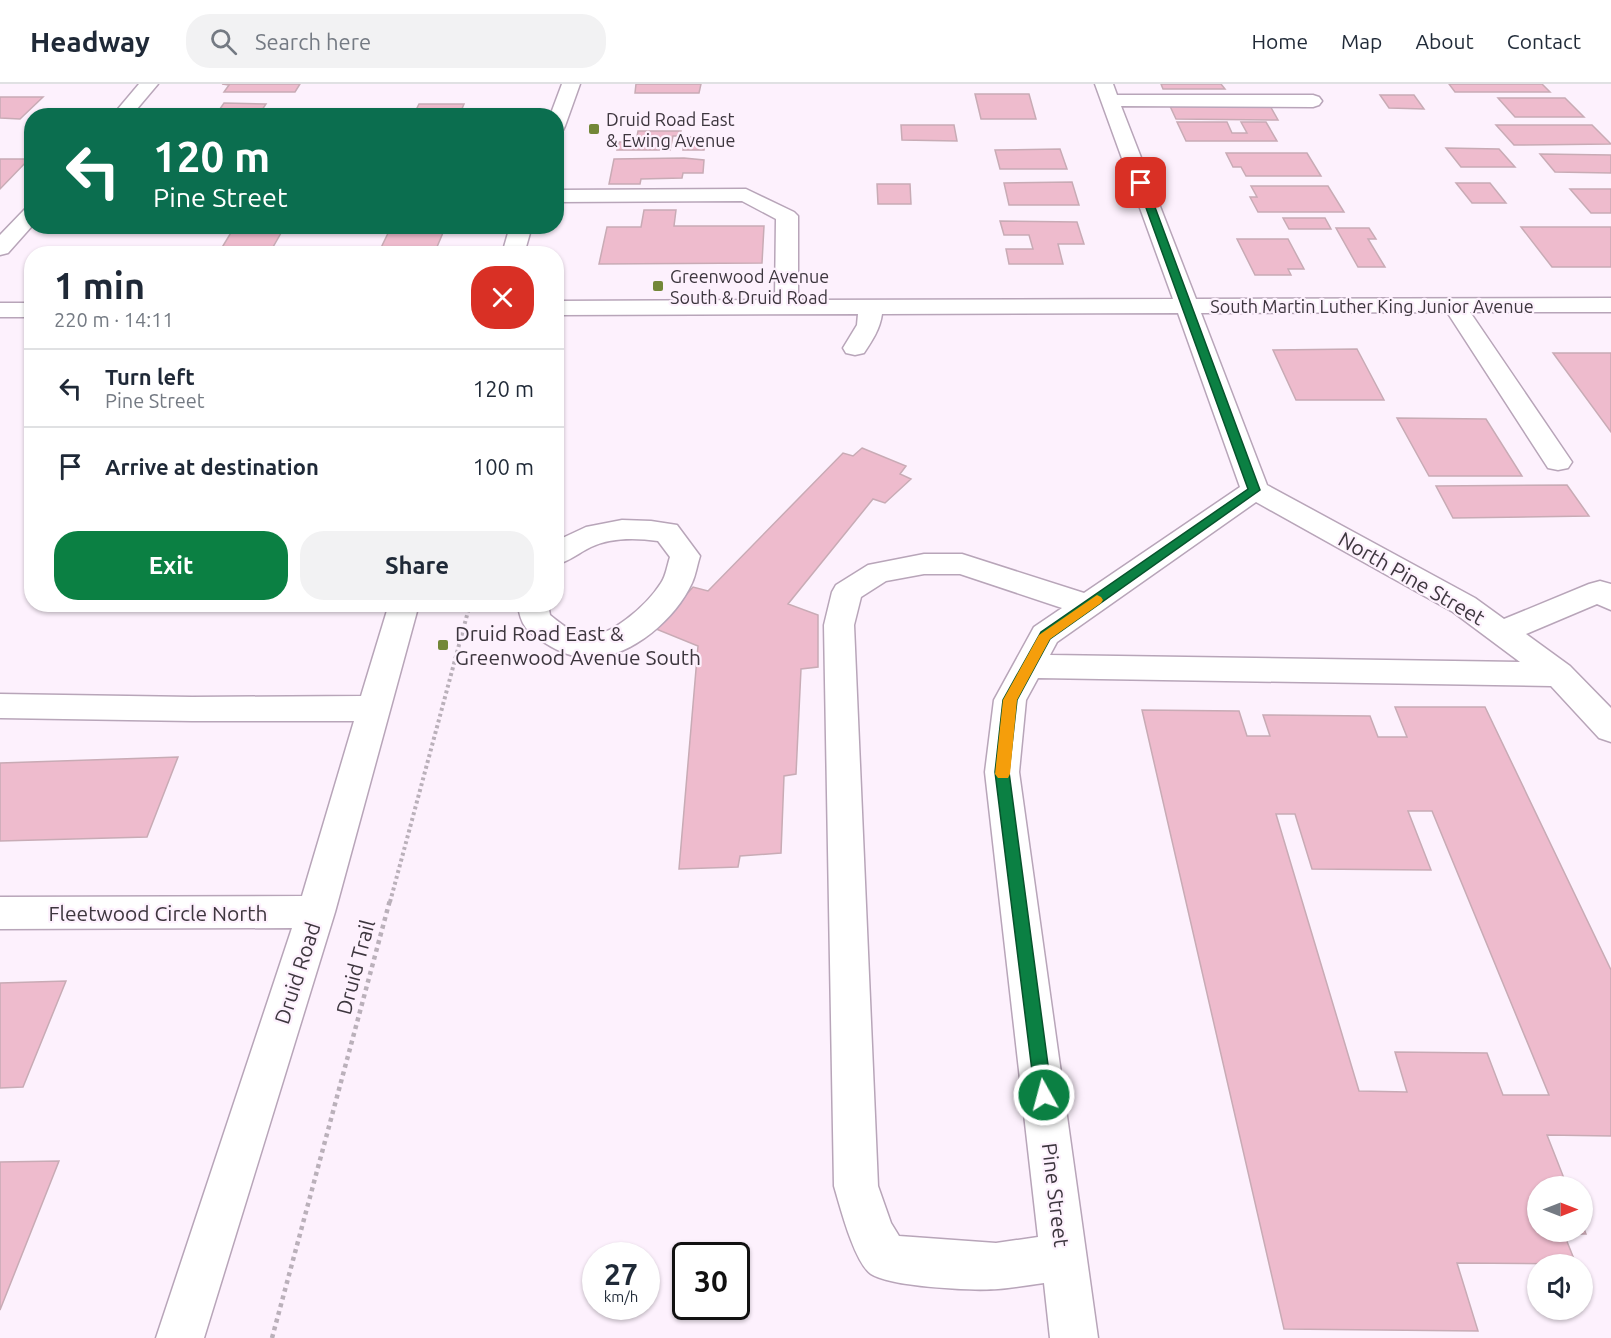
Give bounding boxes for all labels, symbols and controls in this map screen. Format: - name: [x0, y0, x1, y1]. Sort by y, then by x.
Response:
- search box: [186, 14, 606, 68]
- icon: search: [207, 25, 240, 58]
- text: Headway: [30, 26, 150, 57]
- text: Search here: [255, 29, 371, 54]
- text: Home: [1251, 29, 1308, 53]
- text: Map: [1341, 29, 1382, 53]
- text: About: [1415, 29, 1474, 53]
- text: Contact: [1507, 29, 1581, 53]
- place label: Druid Road East & Ewing Avenue: [606, 109, 736, 150]
- marker: Druid Road East & Ewing Avenue: [587, 122, 601, 136]
- icon: left: [54, 132, 132, 210]
- text: 120 m: [153, 133, 270, 180]
- pin: [1115, 157, 1166, 208]
- icon: arrive: [1124, 166, 1157, 199]
- text: Pine Street: [153, 182, 288, 212]
- text: 1 min: [54, 265, 145, 306]
- button: close: [471, 266, 534, 329]
- place label: Greenwood Avenue South & Druid Road: [670, 266, 829, 307]
- marker: Greenwood Avenue South & Druid Road: [651, 279, 665, 293]
- street label: South Martin Luther King Junior Avenue: [1210, 296, 1534, 316]
- text: 220 m · 14:11: [54, 308, 174, 331]
- text: Turn left: [105, 364, 195, 389]
- icon: left: [54, 372, 87, 405]
- text: 120 m: [473, 376, 534, 401]
- text: Pine Street: [105, 389, 205, 412]
- icon: arrive: [54, 450, 87, 483]
- text: Arrive at destination: [105, 454, 319, 479]
- text: 100 m: [473, 454, 534, 479]
- street label: North Pine Street: [1335, 526, 1489, 630]
- button: Exit: [54, 531, 288, 600]
- button: Share: [300, 531, 534, 600]
- place label: Druid Road East & Greenwood Avenue South: [455, 621, 701, 669]
- marker: Druid Road East & Greenwood Avenue South: [436, 638, 450, 652]
- street label: Fleetwood Circle North: [48, 901, 268, 925]
- street label: Druid Trail: [331, 917, 379, 1017]
- street label: Druid Road: [269, 919, 325, 1027]
- position arrow: [1012, 1063, 1076, 1127]
- street label: Pine Street: [1038, 1142, 1074, 1248]
- north arrow: [1527, 1176, 1593, 1242]
- map controls: [1527, 1176, 1593, 1320]
- speed limit sign: 30: [672, 1242, 750, 1320]
- button: sound: [1527, 1254, 1593, 1320]
- text: 27: [604, 1257, 638, 1291]
- text: km/h: [604, 1288, 638, 1305]

